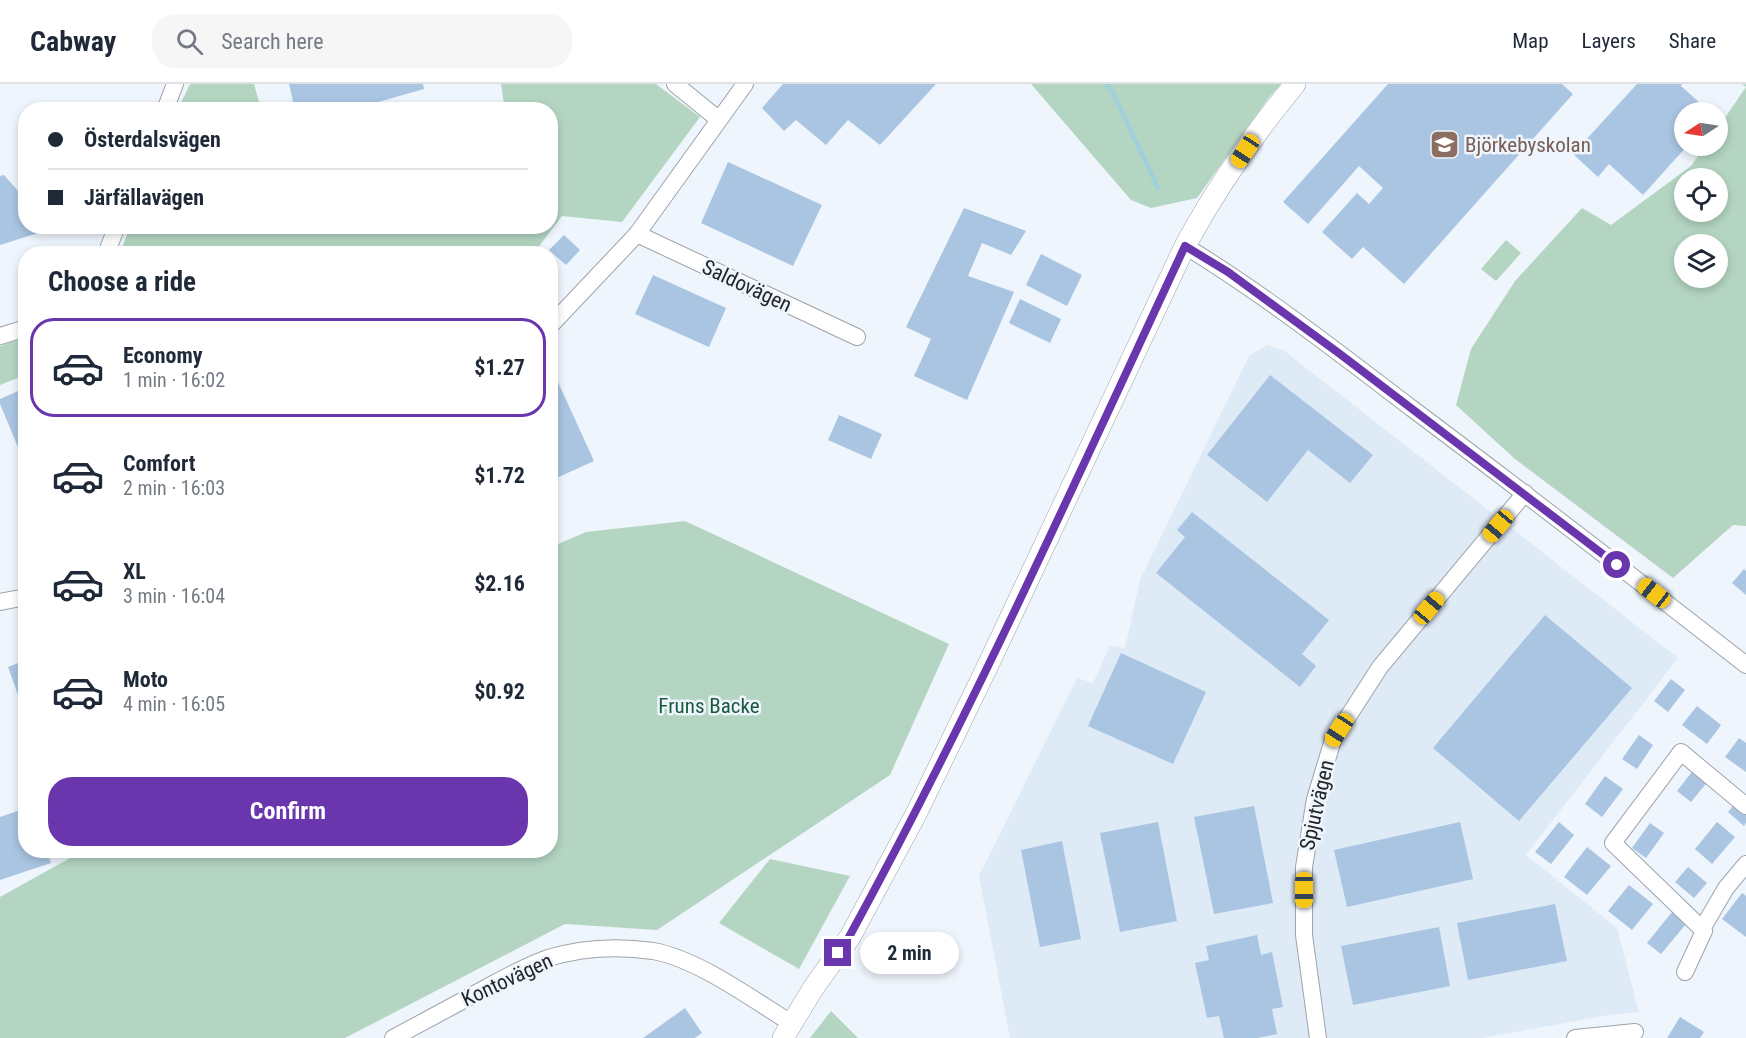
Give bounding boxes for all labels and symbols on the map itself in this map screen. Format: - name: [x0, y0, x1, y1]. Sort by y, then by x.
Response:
- north arrow: [1674, 102, 1728, 156]
- school or university icon: Björkebyskolan: [1428, 129, 1460, 161]
- car: [1228, 131, 1262, 171]
- place label: Björkebyskolan: [1465, 133, 1591, 157]
- street label: Saldovägen: [698, 255, 796, 317]
- car: [1480, 506, 1516, 546]
- route start: [1603, 551, 1630, 578]
- car: [1634, 575, 1674, 611]
- car: [1411, 588, 1447, 628]
- park label: Fruns Backe: [658, 694, 760, 718]
- car: [1322, 710, 1356, 750]
- street label: Spjutvägen: [1295, 758, 1339, 852]
- car: [1295, 872, 1313, 908]
- callout: 2 min: [859, 932, 958, 974]
- route end: [824, 939, 851, 966]
- street label: Kontovägen: [458, 949, 556, 1011]

